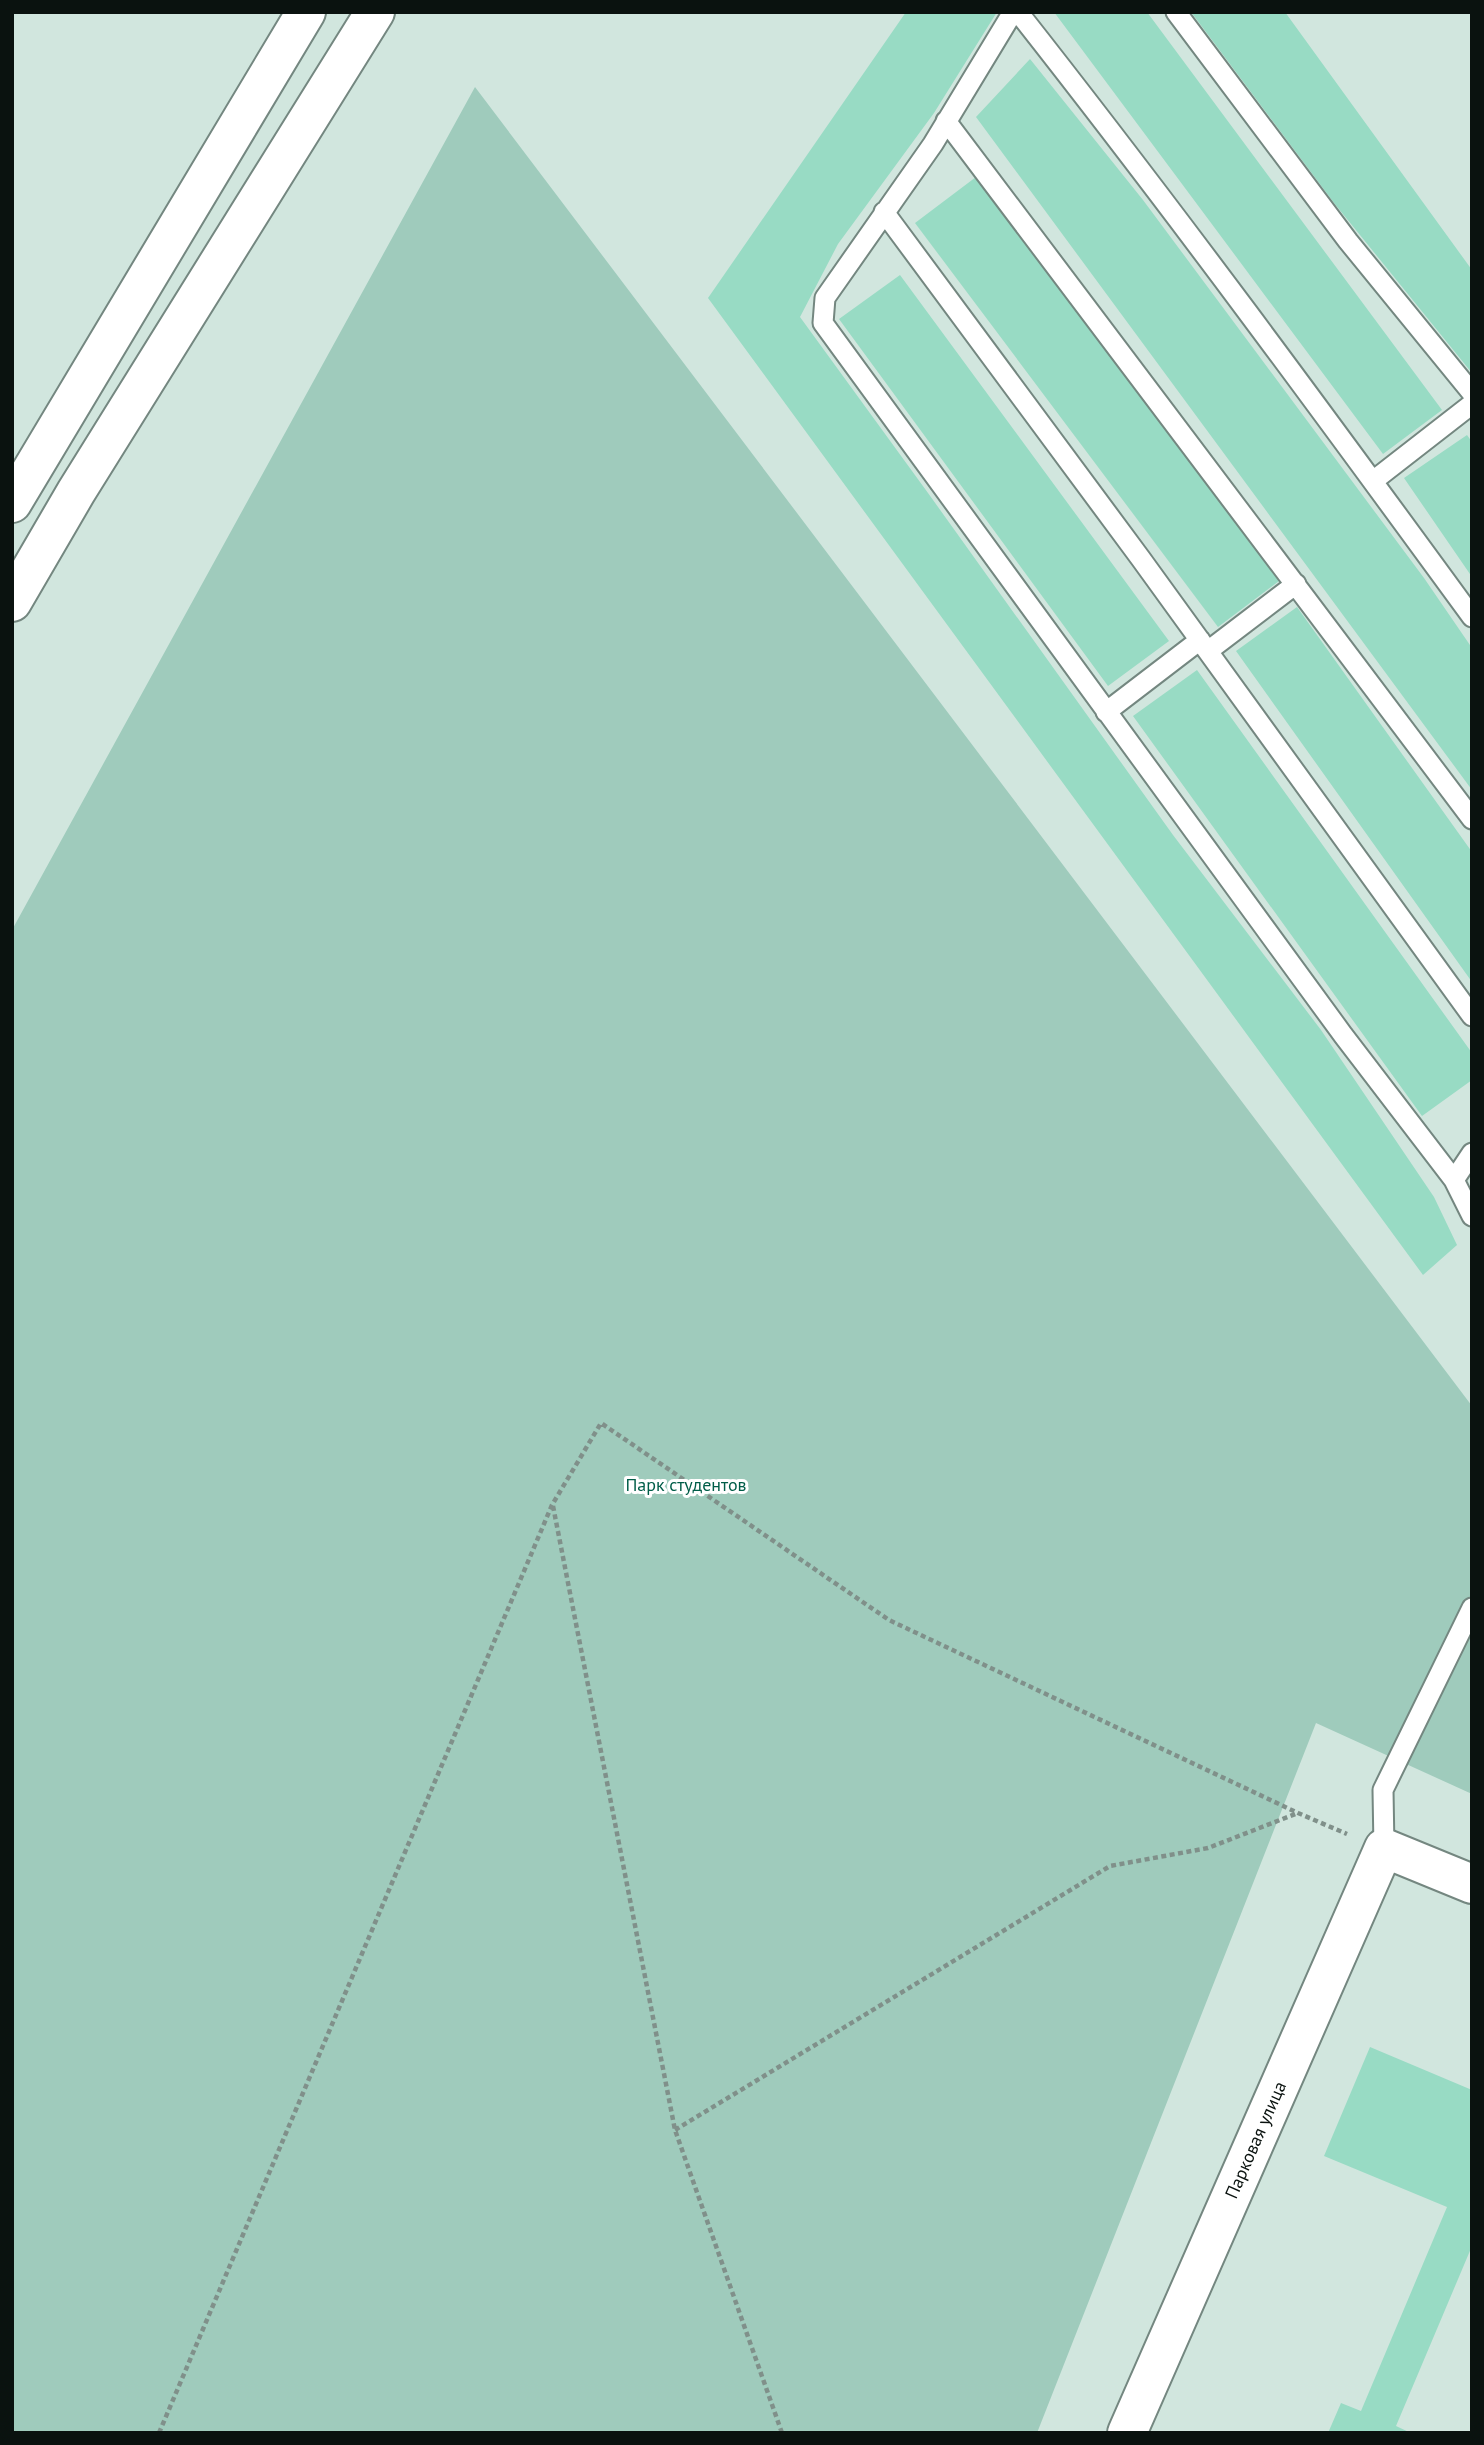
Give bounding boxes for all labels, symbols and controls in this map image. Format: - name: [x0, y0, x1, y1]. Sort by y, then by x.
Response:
- park label: Парк студентов: [625, 1473, 747, 1496]
- street label: Парковая улица: [1219, 2078, 1291, 2202]

